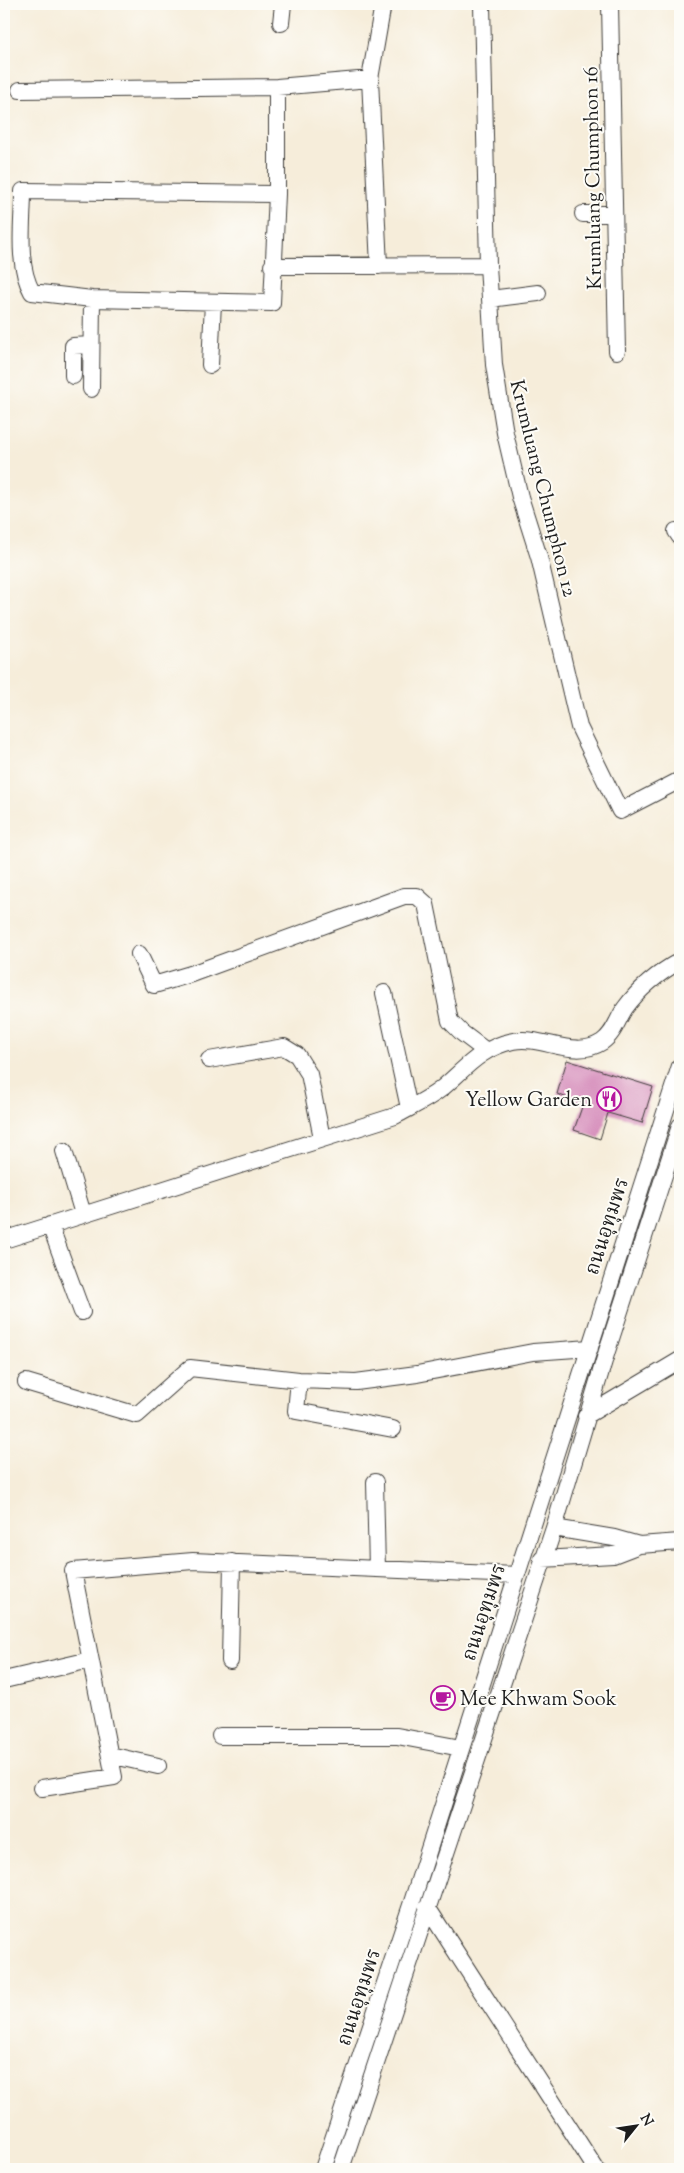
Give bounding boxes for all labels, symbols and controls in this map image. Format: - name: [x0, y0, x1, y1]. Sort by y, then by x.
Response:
- street label: Krumluang Chumphon 16: [578, 66, 611, 290]
- street label: Krumluang Chumphon 12: [501, 377, 583, 600]
- restaurant icon: Yellow Garden: [596, 1086, 622, 1112]
- place label: Yellow Garden: [465, 1087, 592, 1116]
- street label: ถนนอุทุมพร: [579, 1174, 638, 1279]
- street label: ถนนอุทุมพร: [456, 1560, 515, 1665]
- cafe icon: Mee Khwam Sook: [430, 1685, 456, 1711]
- place label: Mee Khwam Sook: [460, 1686, 617, 1715]
- street label: ถนนอุทุมพร: [331, 1945, 390, 2050]
- north arrow: [612, 2100, 662, 2150]
- text: N: [634, 2111, 657, 2130]

